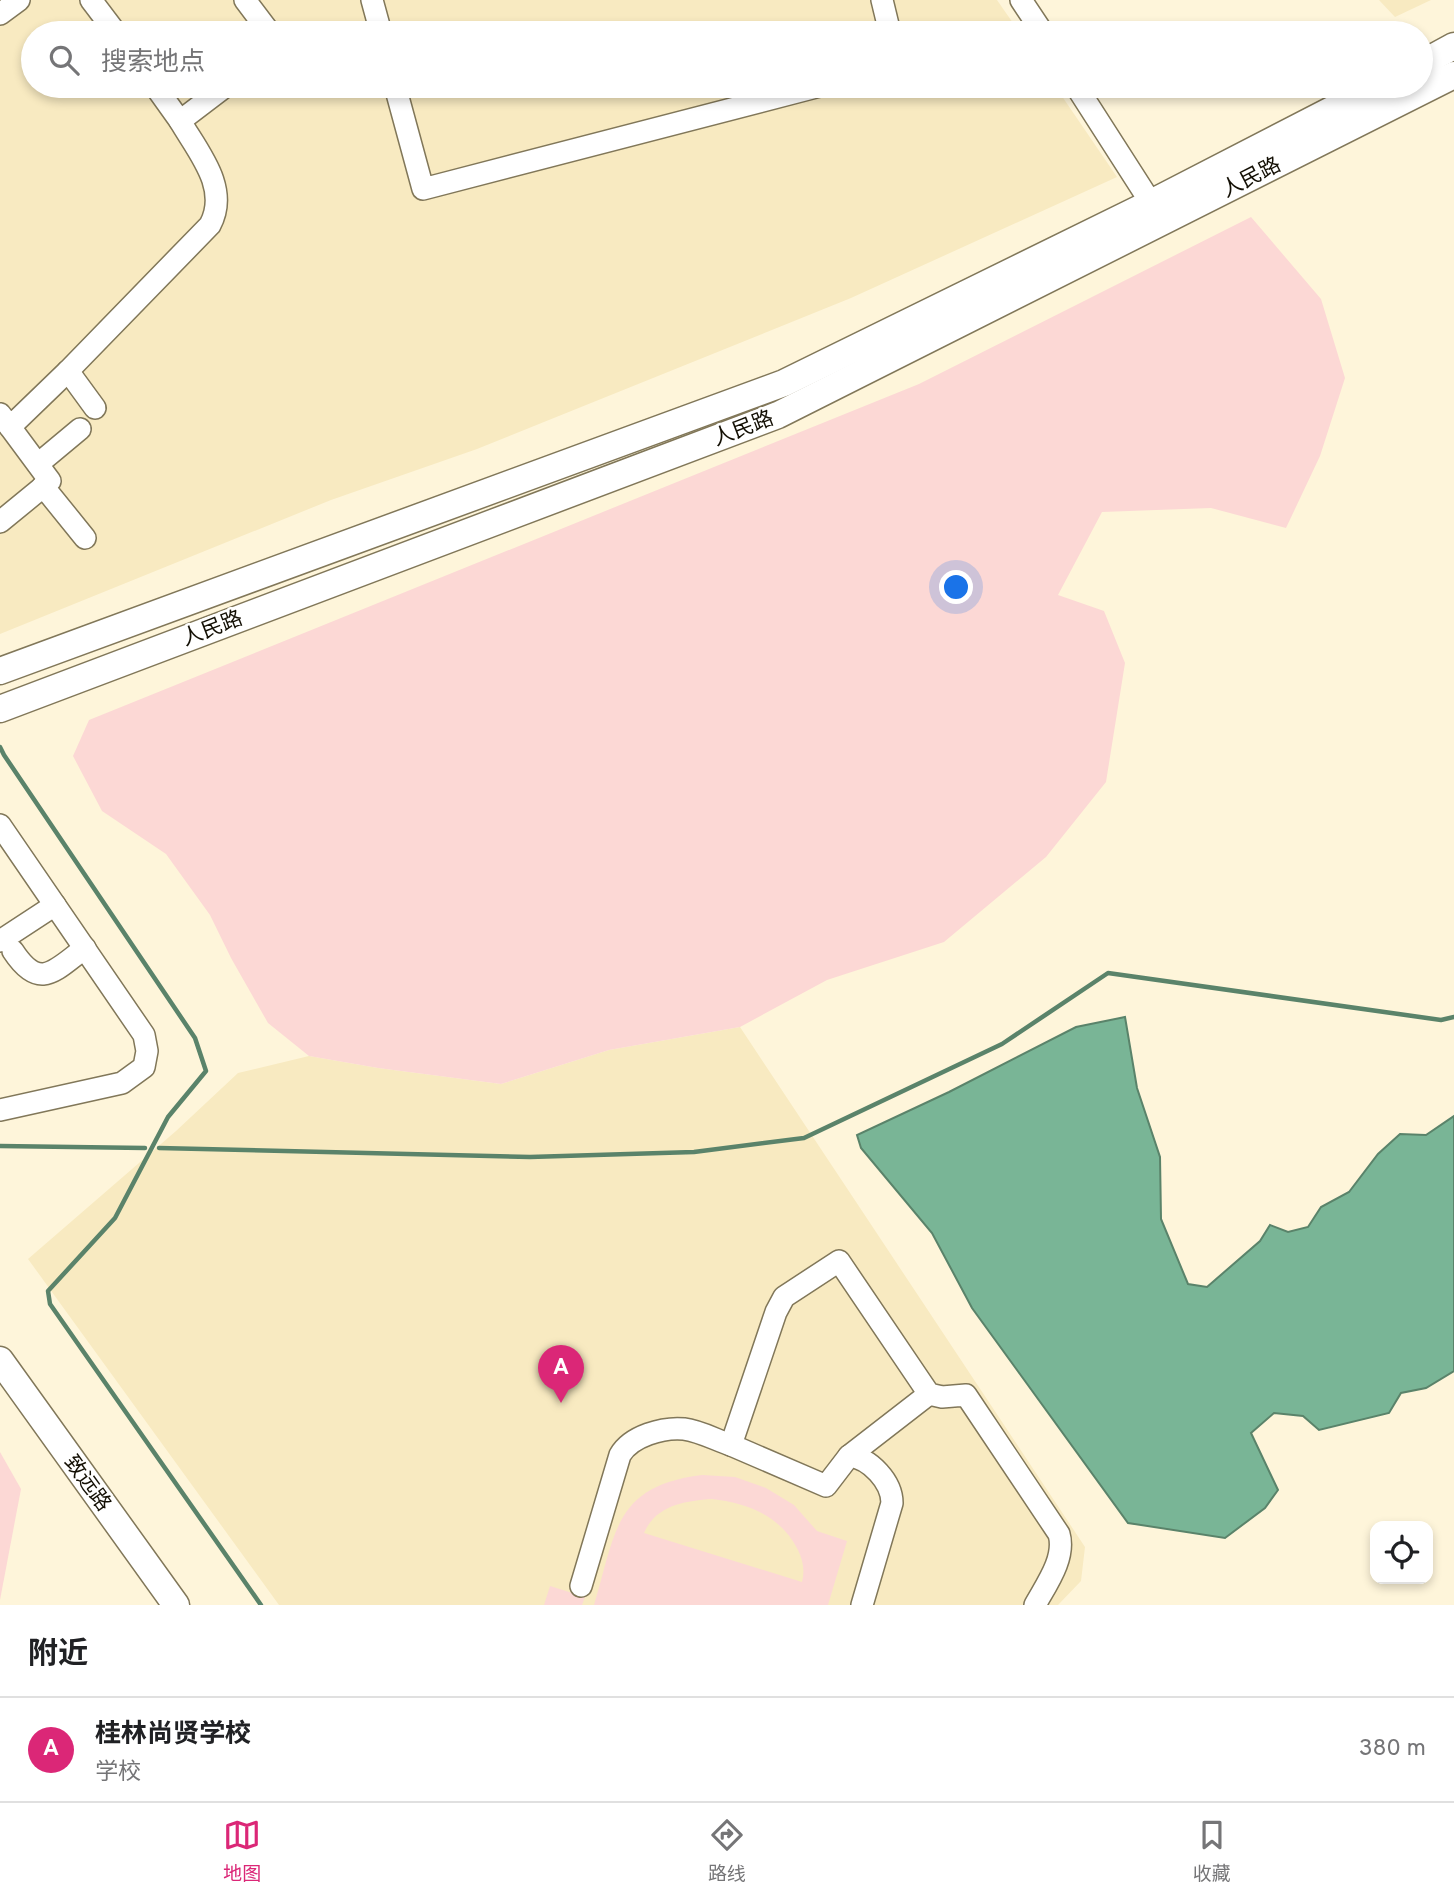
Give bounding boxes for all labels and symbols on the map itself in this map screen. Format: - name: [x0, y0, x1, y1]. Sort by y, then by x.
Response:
- street label: 人民路: [1217, 152, 1286, 205]
- street label: 人民路: [709, 406, 778, 453]
- your location: [939, 570, 973, 604]
- street label: 人民路: [178, 606, 247, 653]
- pin: A: [538, 1345, 584, 1403]
- street label: 致远路: [57, 1450, 116, 1517]

